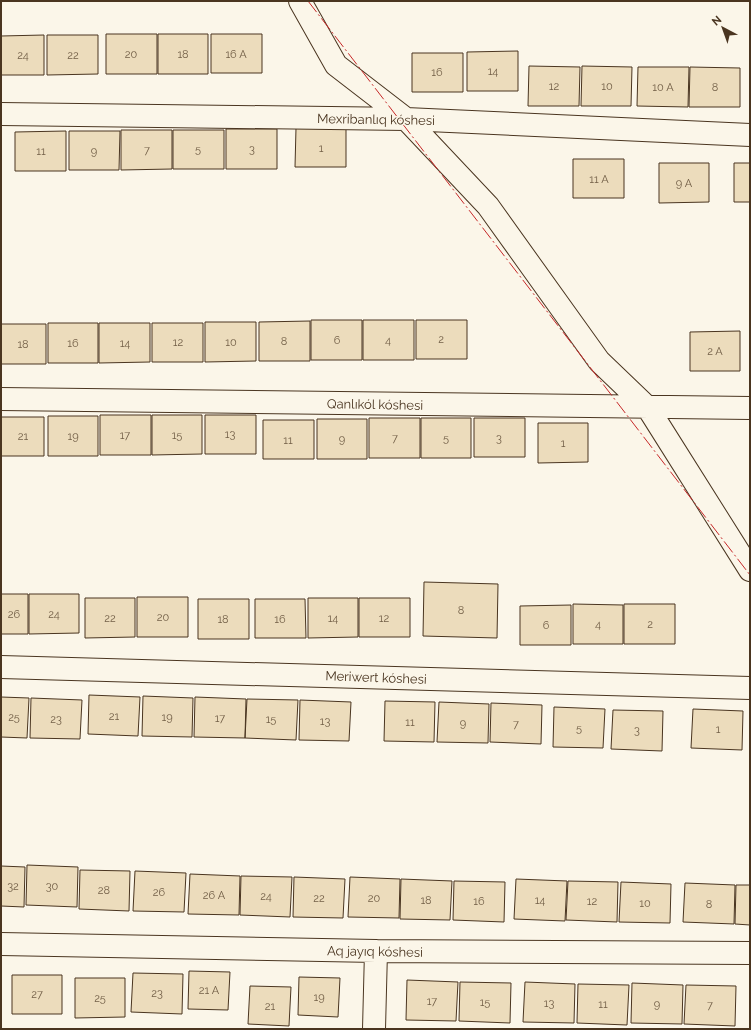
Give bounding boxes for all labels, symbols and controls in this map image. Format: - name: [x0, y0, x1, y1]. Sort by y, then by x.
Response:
- north arrow: [703, 8, 743, 48]
- text: N: [709, 13, 724, 28]
- house number: 20: [125, 48, 137, 61]
- house number: 18: [177, 48, 189, 61]
- house number: 16 А: [225, 48, 247, 61]
- house number: 24: [17, 49, 29, 62]
- house number: 22: [67, 49, 79, 62]
- house number: 14: [488, 65, 498, 78]
- house number: 16: [431, 66, 443, 79]
- house number: 12: [549, 80, 559, 93]
- house number: 10: [601, 80, 613, 93]
- house number: 10 А: [652, 81, 674, 94]
- house number: 8: [712, 81, 718, 94]
- street label: Mexribanlıq kóshesi: [317, 111, 435, 128]
- house number: 1: [319, 142, 324, 155]
- house number: 5: [195, 143, 201, 156]
- house number: 3: [249, 143, 255, 156]
- house number: 7: [144, 144, 150, 157]
- house number: 11: [36, 145, 46, 158]
- house number: 9: [91, 145, 97, 158]
- house number: 11 А: [589, 173, 609, 186]
- house number: 9 А: [676, 177, 693, 190]
- house number: 2: [438, 333, 444, 346]
- house number: 6: [334, 334, 341, 347]
- house number: 4: [385, 334, 391, 347]
- house number: 8: [281, 335, 287, 348]
- house number: 12: [173, 336, 183, 349]
- house number: 10: [225, 336, 237, 349]
- house number: 16: [67, 337, 79, 350]
- house number: 14: [120, 337, 130, 350]
- house number: 18: [17, 338, 29, 351]
- house number: 2 А: [707, 345, 723, 358]
- street label: Qanlıkól kóshesi: [327, 396, 423, 413]
- house number: 13: [225, 428, 235, 441]
- house number: 17: [120, 429, 130, 442]
- house number: 15: [172, 429, 182, 442]
- house number: 21: [18, 430, 29, 443]
- house number: 19: [67, 430, 79, 443]
- house number: 7: [392, 432, 398, 445]
- house number: 5: [443, 432, 449, 445]
- house number: 3: [496, 432, 502, 445]
- house number: 9: [339, 433, 345, 446]
- house number: 11: [283, 434, 293, 447]
- house number: 1: [561, 437, 566, 450]
- house number: 8: [458, 604, 464, 617]
- house number: 26: [8, 608, 21, 621]
- house number: 24: [48, 608, 60, 621]
- house number: 20: [157, 611, 169, 624]
- house number: 22: [104, 612, 116, 625]
- house number: 14: [328, 612, 338, 625]
- house number: 12: [379, 612, 389, 625]
- house number: 18: [217, 613, 229, 626]
- house number: 16: [274, 613, 286, 626]
- house number: 4: [595, 618, 601, 631]
- house number: 2: [647, 618, 653, 631]
- house number: 6: [543, 619, 550, 632]
- street label: Meriwert kóshesi: [325, 668, 427, 687]
- house number: 21: [109, 710, 120, 723]
- house number: 25: [8, 711, 20, 724]
- house number: 19: [161, 711, 173, 724]
- house number: 17: [215, 712, 225, 725]
- house number: 23: [50, 713, 62, 726]
- house number: 15: [266, 713, 276, 726]
- house number: 13: [320, 715, 330, 728]
- house number: 11: [405, 716, 415, 729]
- house number: 9: [460, 717, 466, 730]
- house number: 7: [513, 718, 519, 731]
- house number: 5: [576, 722, 582, 735]
- house number: 1: [716, 723, 721, 736]
- house number: 3: [634, 724, 640, 737]
- house number: 32: [7, 880, 19, 893]
- house number: 30: [46, 880, 59, 893]
- house number: 28: [98, 884, 110, 897]
- house number: 26: [153, 886, 166, 899]
- house number: 26 А: [203, 889, 226, 902]
- house number: 24: [260, 890, 272, 903]
- house number: 22: [313, 892, 325, 905]
- house number: 20: [368, 892, 380, 905]
- house number: 18: [420, 894, 432, 907]
- house number: 14: [535, 894, 545, 907]
- house number: 16: [473, 895, 485, 908]
- house number: 12: [587, 895, 597, 908]
- house number: 10: [639, 897, 651, 910]
- house number: 8: [706, 898, 712, 911]
- street label: Aq jayıq kóshesi: [327, 943, 423, 960]
- house number: 21 А: [199, 984, 220, 997]
- house number: 23: [151, 987, 163, 1000]
- house number: 27: [31, 988, 43, 1001]
- house number: 19: [313, 991, 325, 1004]
- house number: 25: [94, 992, 106, 1005]
- house number: 17: [427, 995, 437, 1008]
- house number: 15: [480, 996, 490, 1009]
- house number: 13: [544, 997, 554, 1010]
- house number: 11: [598, 998, 608, 1011]
- house number: 9: [654, 998, 660, 1011]
- house number: 7: [707, 999, 713, 1012]
- house number: 21: [265, 1000, 276, 1013]

